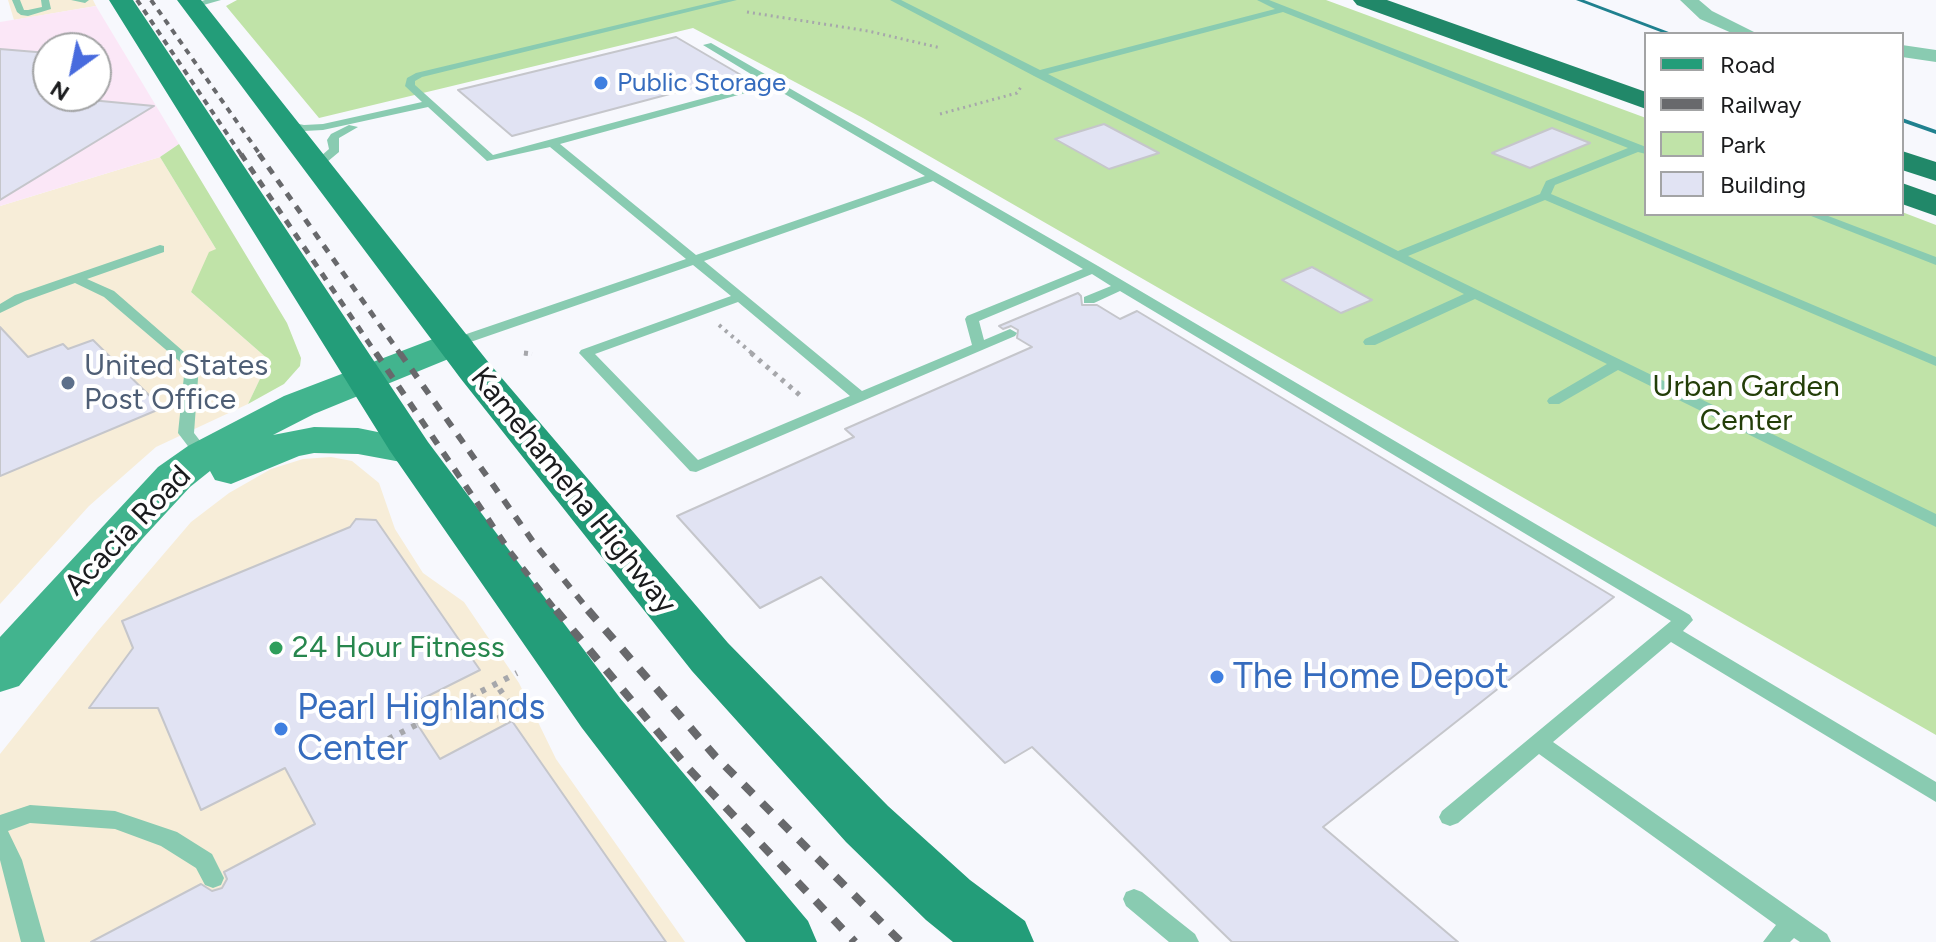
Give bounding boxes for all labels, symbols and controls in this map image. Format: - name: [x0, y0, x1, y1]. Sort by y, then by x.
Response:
- north arrow: [32, 32, 112, 112]
- legend: [1644, 32, 1904, 216]
- text: Road: [1720, 50, 1775, 79]
- place label: Public Storage: [617, 67, 786, 99]
- marker: Public Storage: [592, 74, 610, 92]
- text: N: [45, 75, 74, 107]
- text: Railway: [1720, 90, 1801, 119]
- text: Park: [1720, 130, 1766, 159]
- text: Building: [1720, 170, 1806, 199]
- place label: United States Post Office: [84, 348, 268, 418]
- street label: Kamehameha Highway: [463, 361, 683, 621]
- park label: Urban Garden Center: [1652, 369, 1840, 440]
- marker: United States Post Office: [59, 374, 77, 392]
- street label: Acacia Road: [57, 459, 199, 603]
- place label: 24 Hour Fitness: [292, 630, 505, 666]
- marker: 24 Hour Fitness: [267, 639, 285, 657]
- place label: The Home Depot: [1233, 655, 1509, 699]
- marker: The Home Depot: [1208, 668, 1226, 686]
- place label: Pearl Highlands Center: [297, 686, 545, 771]
- marker: Pearl Highlands Center: [272, 720, 290, 738]

